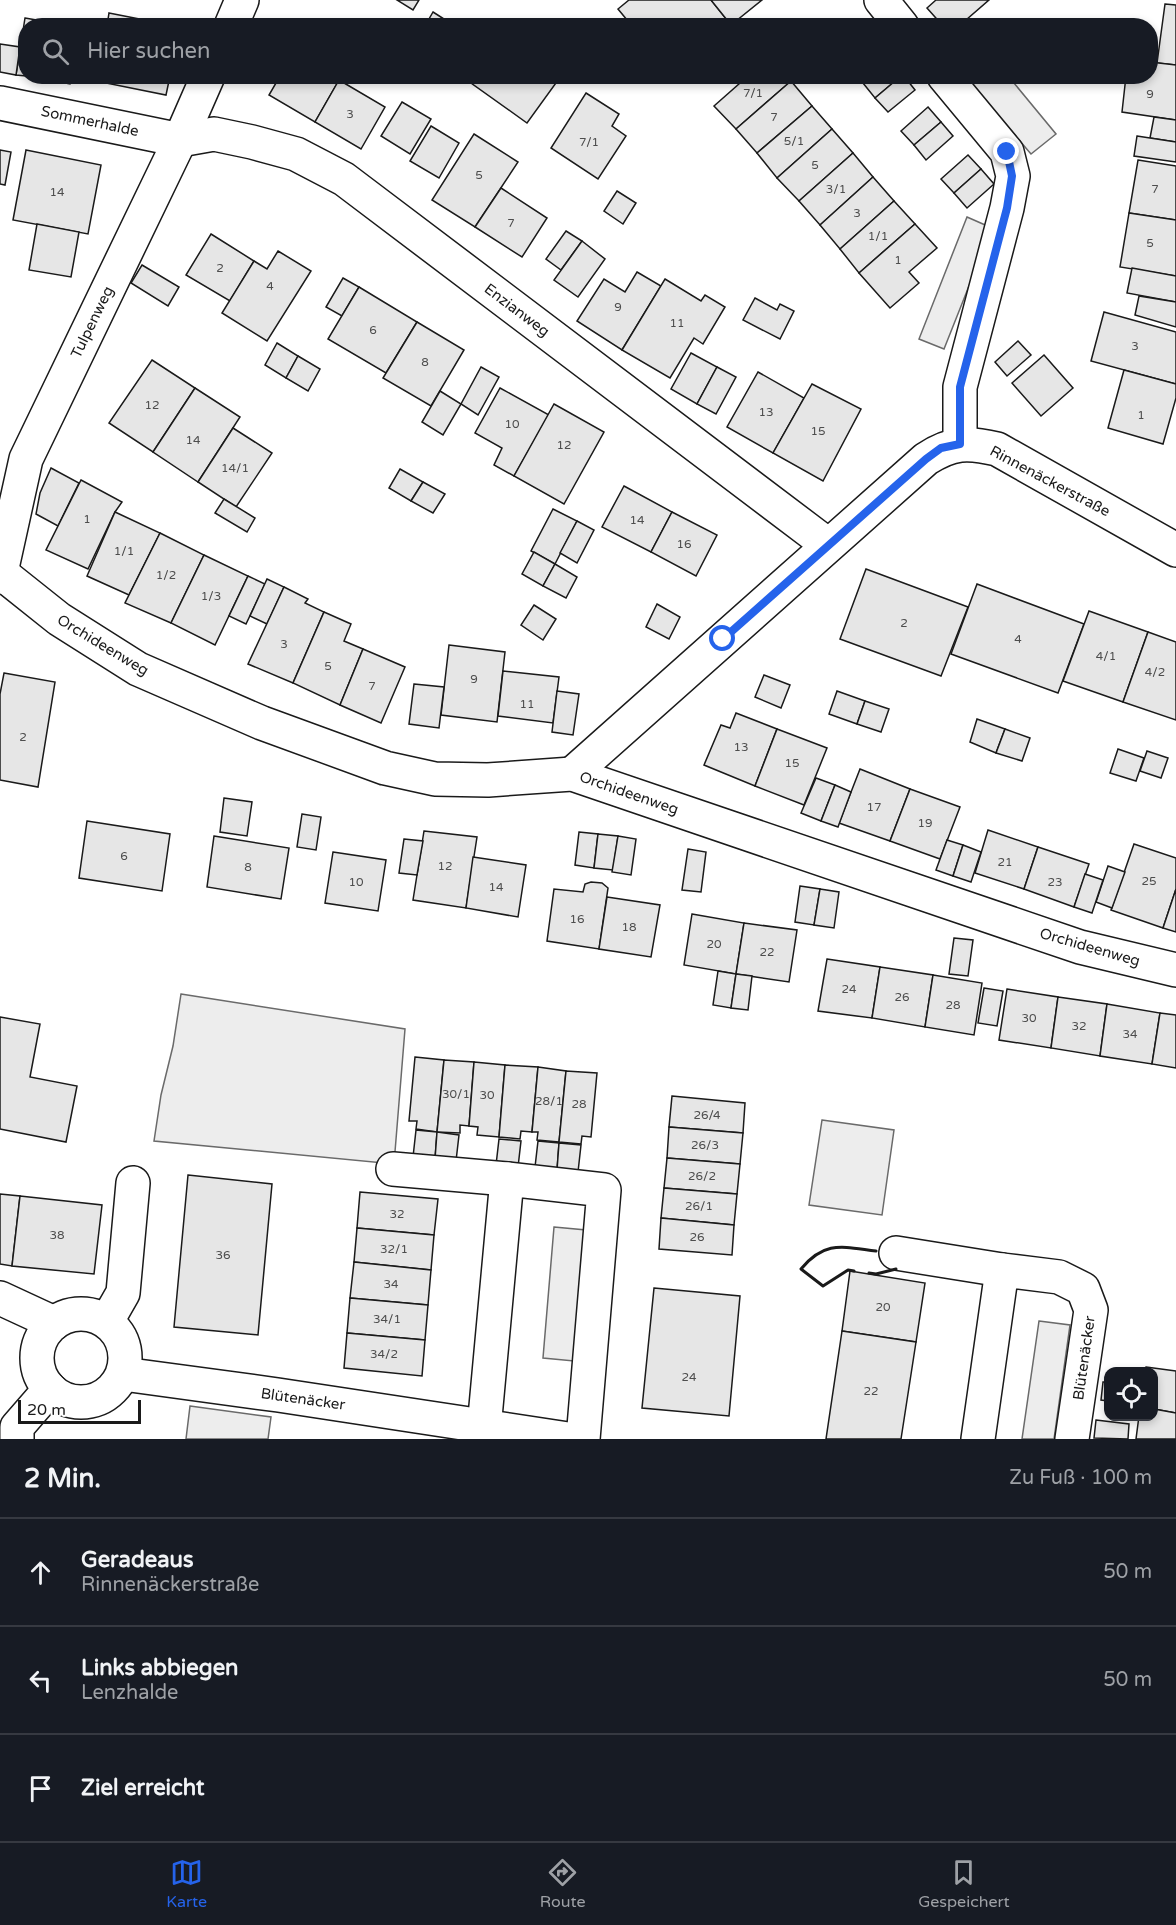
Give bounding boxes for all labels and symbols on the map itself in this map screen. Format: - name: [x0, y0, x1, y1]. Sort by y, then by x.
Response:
- house number: 7/1: [743, 86, 763, 100]
- house number: 9: [1146, 87, 1154, 101]
- street label: Sommerhalde: [40, 102, 140, 140]
- house number: 3: [346, 107, 354, 121]
- house number: 7: [770, 110, 778, 124]
- house number: 5/1: [784, 134, 804, 148]
- house number: 7/1: [579, 135, 599, 149]
- route end: [993, 138, 1019, 164]
- house number: 5: [811, 158, 819, 172]
- house number: 5: [475, 168, 483, 182]
- house number: 3/1: [826, 182, 846, 196]
- house number: 7: [1151, 182, 1159, 196]
- house number: 14: [49, 185, 65, 199]
- house number: 3: [853, 206, 861, 220]
- house number: 7: [507, 216, 515, 230]
- house number: 1/1: [868, 229, 888, 243]
- house number: 5: [1146, 236, 1154, 250]
- house number: 1: [894, 253, 902, 267]
- house number: 2: [216, 261, 224, 275]
- house number: 4: [266, 279, 274, 293]
- street label: Enzianweg: [481, 280, 553, 340]
- street label: Tulpenweg: [67, 283, 117, 361]
- house number: 9: [614, 300, 622, 314]
- house number: 11: [669, 316, 685, 330]
- house number: 6: [369, 323, 377, 337]
- house number: 3: [1131, 339, 1139, 353]
- house number: 8: [421, 355, 429, 369]
- house number: 12: [144, 398, 160, 412]
- house number: 13: [758, 405, 774, 419]
- house number: 1: [1137, 408, 1145, 422]
- house number: 10: [504, 417, 520, 431]
- house number: 15: [810, 424, 826, 438]
- house number: 14: [185, 433, 201, 447]
- house number: 12: [556, 438, 572, 452]
- street label: Rinnenäckerstraße: [987, 442, 1113, 520]
- house number: 14/1: [221, 461, 249, 475]
- house number: 1: [83, 512, 91, 526]
- house number: 14: [629, 513, 645, 527]
- house number: 16: [676, 537, 692, 551]
- house number: 1/1: [114, 544, 134, 558]
- house number: 1/2: [156, 568, 176, 582]
- house number: 1/3: [201, 589, 221, 603]
- street label: Orchideenweg: [54, 611, 152, 679]
- house number: 2: [900, 616, 908, 630]
- route start: [709, 625, 735, 651]
- house number: 4: [1014, 632, 1022, 646]
- house number: 3: [280, 637, 288, 651]
- house number: 4/1: [1096, 649, 1116, 663]
- house number: 5: [324, 659, 332, 673]
- house number: 4/2: [1145, 665, 1165, 679]
- house number: 9: [470, 672, 478, 686]
- house number: 7: [368, 679, 376, 693]
- house number: 11: [519, 697, 535, 711]
- house number: 2: [19, 730, 27, 744]
- house number: 13: [733, 740, 749, 754]
- house number: 15: [784, 756, 800, 770]
- street label: Orchideenweg: [577, 768, 681, 818]
- house number: 17: [866, 800, 882, 814]
- house number: 19: [917, 816, 933, 830]
- house number: 6: [120, 849, 128, 863]
- house number: 21: [997, 855, 1013, 869]
- house number: 12: [437, 859, 453, 873]
- house number: 8: [244, 860, 252, 874]
- house number: 25: [1141, 874, 1157, 888]
- house number: 10: [348, 875, 364, 889]
- house number: 23: [1047, 875, 1063, 889]
- house number: 14: [488, 880, 504, 894]
- house number: 16: [569, 912, 585, 926]
- house number: 18: [621, 920, 637, 934]
- street label: Orchideenweg: [1038, 924, 1142, 970]
- house number: 20: [706, 937, 722, 951]
- house number: 22: [759, 945, 775, 959]
- house number: 24: [841, 982, 857, 996]
- house number: 26: [894, 990, 910, 1004]
- house number: 28: [945, 998, 961, 1012]
- house number: 30: [1021, 1011, 1037, 1025]
- house number: 32: [1071, 1019, 1087, 1033]
- house number: 34: [1122, 1027, 1138, 1041]
- house number: 30/1: [442, 1087, 470, 1101]
- house number: 30: [479, 1088, 495, 1102]
- house number: 28/1: [535, 1094, 563, 1108]
- house number: 28: [571, 1097, 587, 1111]
- house number: 26/4: [693, 1108, 721, 1122]
- house number: 26/3: [691, 1138, 719, 1152]
- house number: 26/2: [688, 1169, 716, 1183]
- house number: 26/1: [685, 1199, 713, 1213]
- house number: 32: [389, 1207, 405, 1221]
- house number: 38: [49, 1228, 65, 1242]
- house number: 26: [689, 1230, 705, 1244]
- house number: 32/1: [380, 1242, 408, 1256]
- house number: 36: [215, 1248, 231, 1262]
- house number: 34: [383, 1277, 399, 1291]
- house number: 20: [875, 1300, 891, 1314]
- house number: 34/1: [373, 1312, 401, 1326]
- street label: Blütenäcker: [1069, 1314, 1099, 1401]
- house number: 34/2: [370, 1347, 398, 1361]
- house number: 24: [681, 1370, 697, 1384]
- street label: Blütenäcker: [260, 1384, 347, 1414]
- house number: 22: [863, 1384, 879, 1398]
- scale bar: [18, 1397, 141, 1424]

